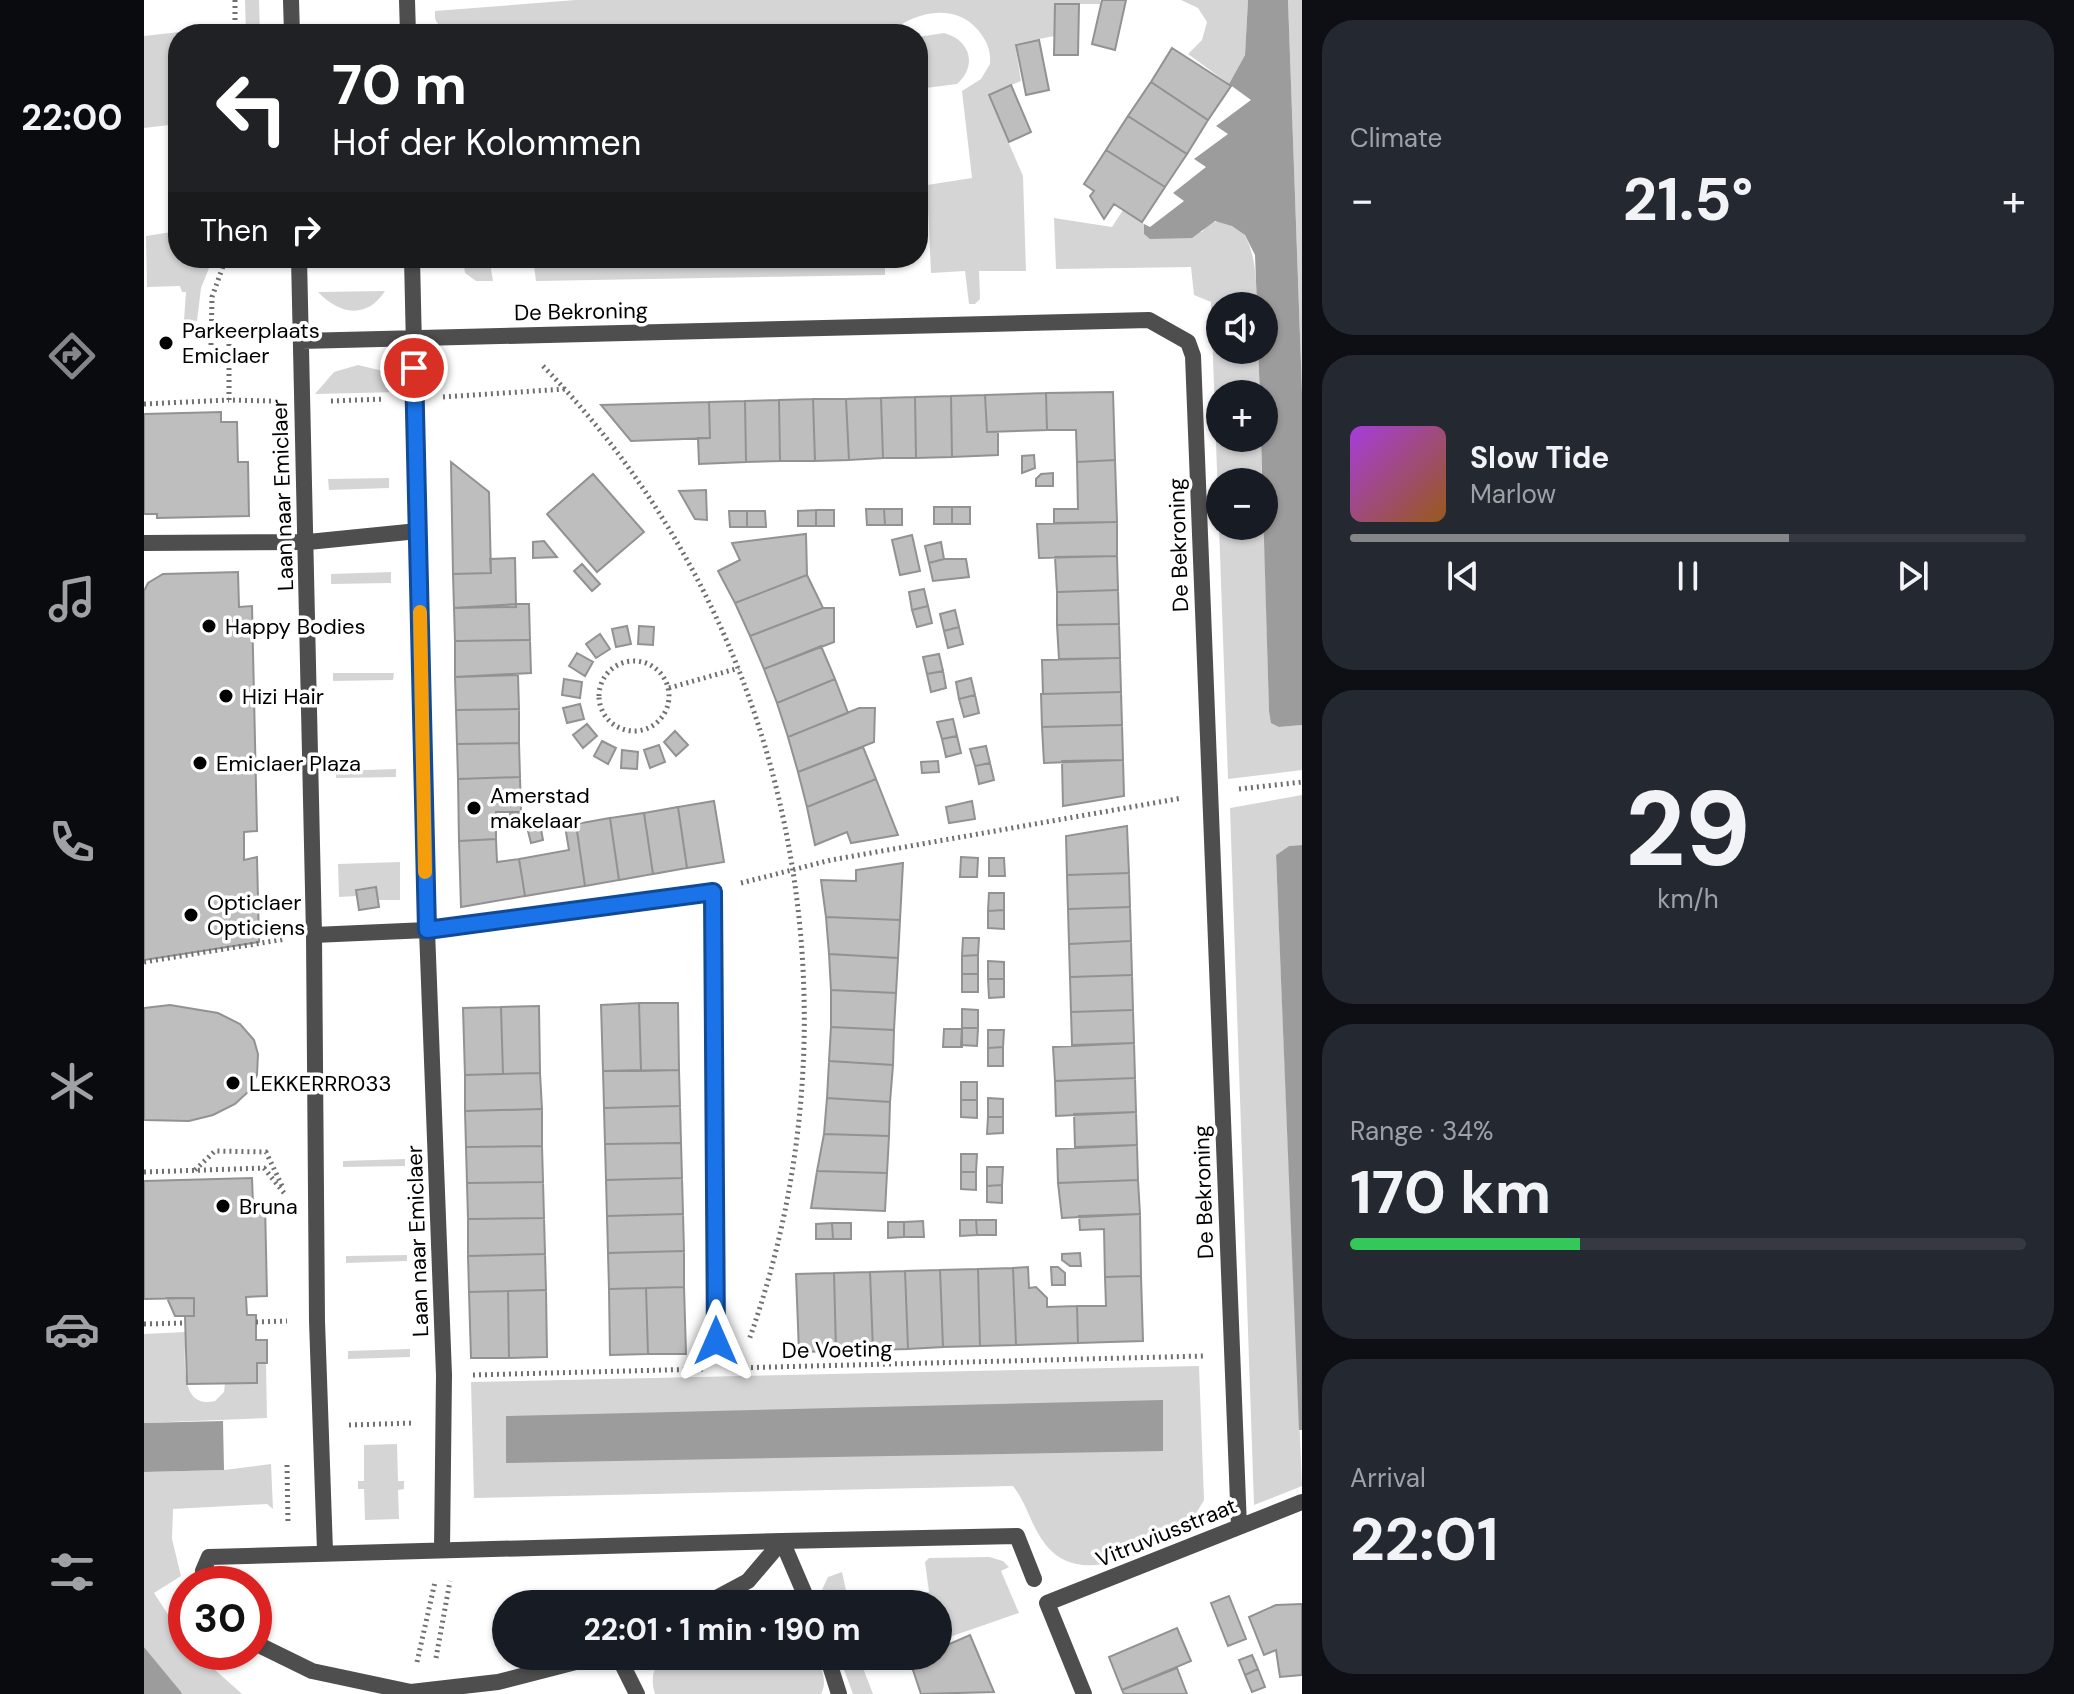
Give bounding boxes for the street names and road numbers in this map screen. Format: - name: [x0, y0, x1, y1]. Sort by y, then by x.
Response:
- street label: De Bekroning: [514, 296, 648, 327]
- street label: Laan naar Emiclaer: [265, 399, 300, 591]
- street label: De Bekroning: [1162, 478, 1195, 612]
- street label: De Bekroning: [1187, 1125, 1220, 1259]
- street label: Laan naar Emiclaer: [400, 1145, 435, 1337]
- street label: De Voeting: [781, 1334, 893, 1365]
- street label: Vitruviusstraat: [1091, 1491, 1241, 1574]

